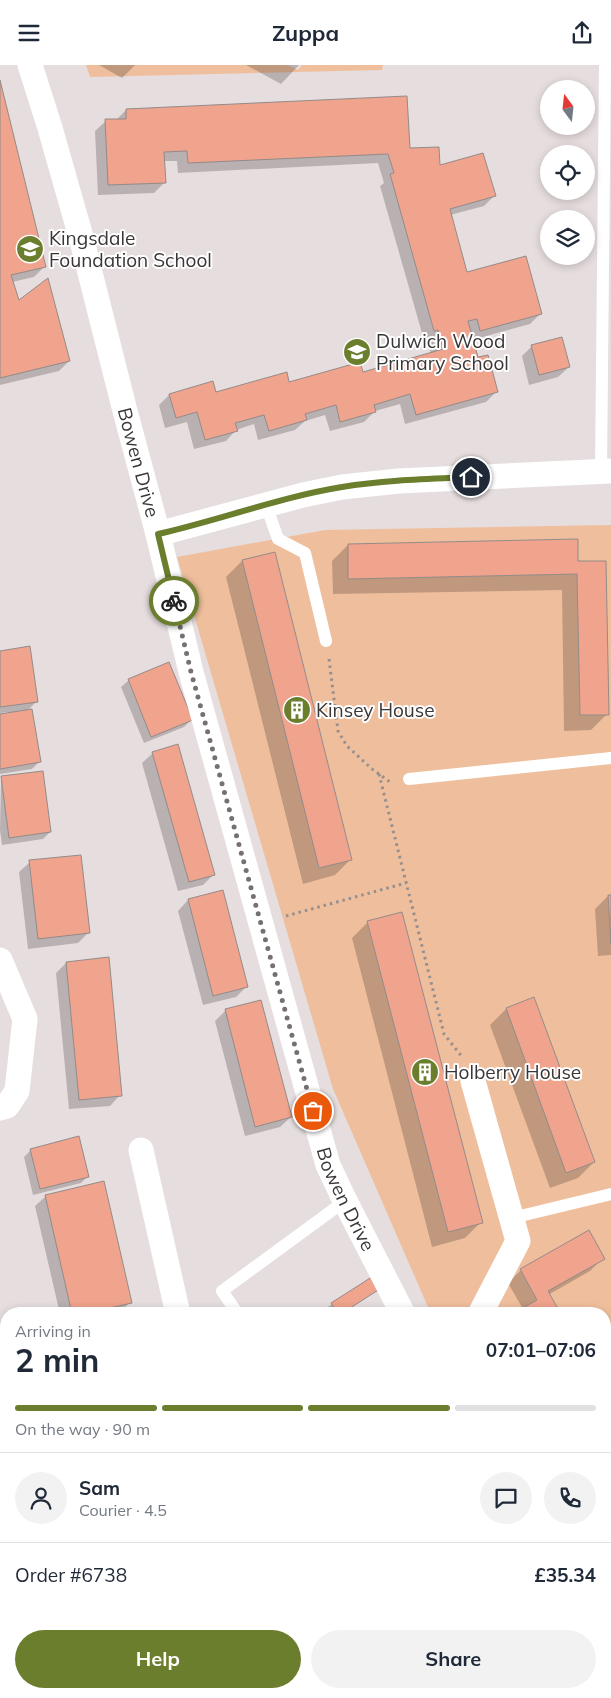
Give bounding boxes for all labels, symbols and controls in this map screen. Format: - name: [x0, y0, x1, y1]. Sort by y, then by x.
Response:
- icon: menu: [15, 19, 43, 47]
- text: Zuppa: [272, 19, 339, 47]
- icon: share: [568, 19, 596, 47]
- north arrow: [540, 80, 595, 135]
- map controls: [540, 80, 595, 265]
- button: locate: [540, 145, 595, 200]
- button: layers: [540, 210, 595, 265]
- place label: Kingsdale Foundation School: [49, 226, 212, 272]
- school or university icon: Kingsdale Foundation School: [15, 234, 45, 264]
- place label: Dulwich Wood Primary School: [376, 329, 509, 375]
- school or university icon: Dulwich Wood Primary School: [342, 337, 372, 367]
- street label: Bowen Drive: [113, 405, 165, 520]
- pin: [450, 456, 492, 498]
- icon: home: [457, 463, 485, 491]
- courier: [149, 576, 199, 626]
- icon: bike: [160, 587, 188, 615]
- building icon: Kinsey House: [282, 695, 312, 725]
- place label: Kinsey House: [316, 698, 435, 722]
- building icon: Holberry House: [410, 1057, 440, 1087]
- place label: Holberry House: [444, 1060, 581, 1084]
- pin: [292, 1090, 334, 1132]
- icon: bag: [299, 1097, 327, 1125]
- street label: Bowen Drive: [312, 1144, 381, 1255]
- text: Arriving in: [15, 1321, 91, 1341]
- text: 07:01–07:06: [486, 1338, 596, 1362]
- text: 2 min: [15, 1340, 99, 1380]
- text: On the way · 90 m: [15, 1419, 150, 1439]
- button: person: [15, 1472, 67, 1524]
- button: chat: [480, 1472, 532, 1524]
- button: phone: [544, 1472, 596, 1524]
- text: Sam: [79, 1476, 120, 1500]
- text: Courier · 4.5: [79, 1500, 167, 1520]
- text: Order #6738: [15, 1563, 127, 1587]
- text: £35.34: [534, 1563, 596, 1587]
- button: Help: [15, 1630, 301, 1688]
- button: Share: [311, 1630, 596, 1688]

